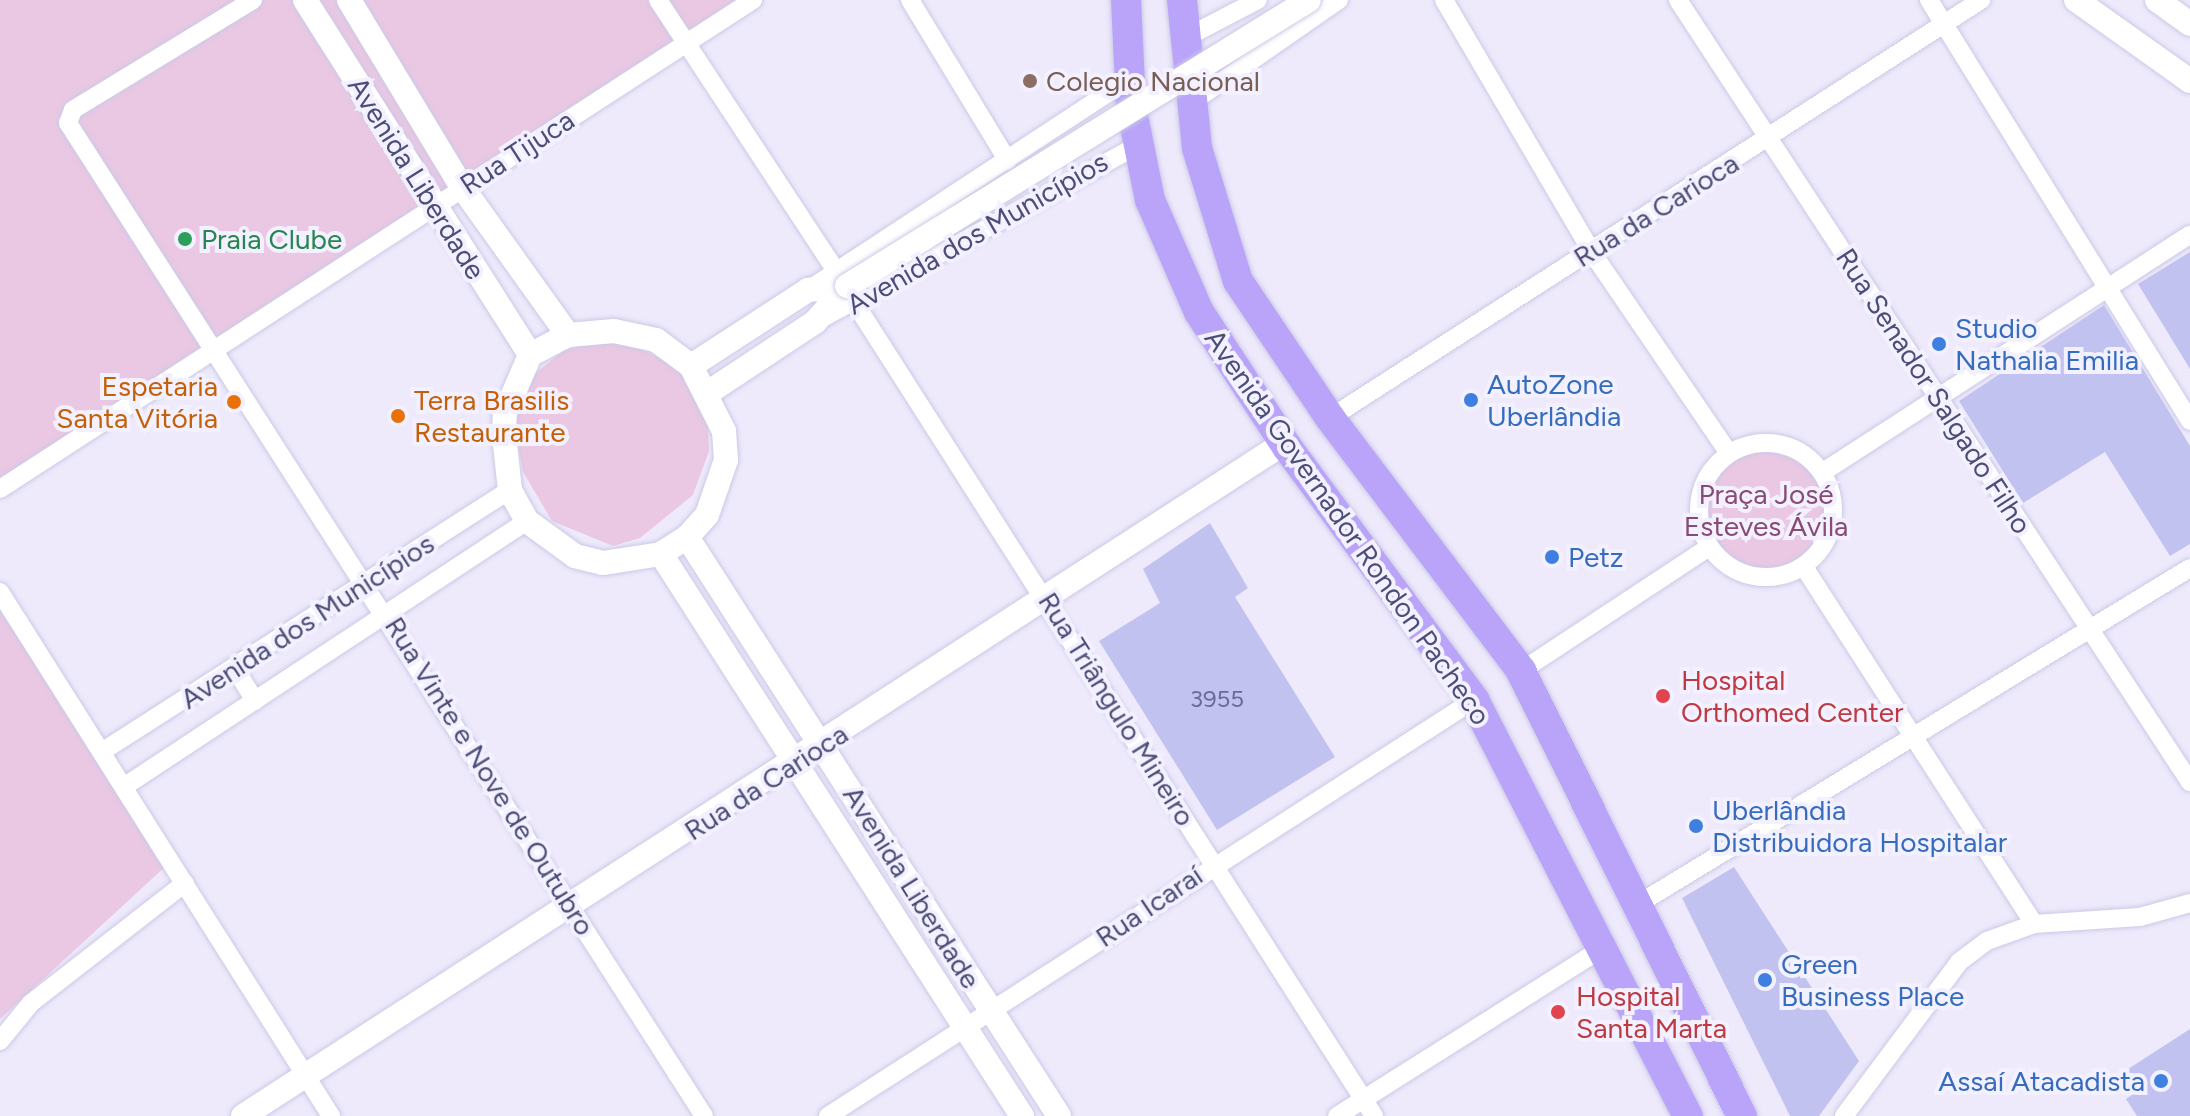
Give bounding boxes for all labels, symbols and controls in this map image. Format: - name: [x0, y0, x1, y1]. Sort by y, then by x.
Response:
- place label: Colegio Nacional: [1046, 64, 1260, 98]
- street label: Avenida Liberdade: [341, 71, 493, 285]
- marker: Colegio Nacional: [1021, 72, 1039, 90]
- street label: Rua Tijuca: [454, 103, 580, 201]
- street label: Avenida dos Municípios: [840, 144, 1114, 322]
- street label: Rua da Carioca: [1567, 146, 1745, 274]
- place label: Praia Clube: [201, 222, 342, 256]
- marker: Praia Clube: [176, 230, 194, 248]
- street label: Rua Senador Salgado Filho: [1829, 242, 2039, 540]
- place label: Studio Nathalia Emilia: [1955, 311, 2139, 377]
- street label: Avenida Governador Rondon Pacheco: [1198, 323, 1498, 731]
- marker: Studio Nathalia Emilia: [1930, 335, 1948, 353]
- place label: AutoZone Uberlândia: [1487, 367, 1621, 433]
- place label: Espetaria Santa Vitória: [56, 369, 218, 435]
- place label: Terra Brasilis Restaurante: [414, 383, 569, 449]
- marker: AutoZone Uberlândia: [1462, 391, 1480, 409]
- marker: Espetaria Santa Vitória: [225, 393, 243, 411]
- marker: Terra Brasilis Restaurante: [389, 407, 407, 425]
- park label: Praça José Esteves Ávila: [1684, 477, 1848, 543]
- street label: Avenida dos Municípios: [174, 526, 440, 716]
- place label: Petz: [1568, 540, 1624, 574]
- marker: Petz: [1543, 548, 1561, 566]
- street label: Rua Triângulo Mineiro: [1031, 586, 1203, 832]
- street label: Rua Vinte e Nove de Outubro: [378, 611, 602, 941]
- place label: Hospital Orthomed Center: [1681, 663, 1903, 729]
- house number: 3955: [1190, 685, 1244, 713]
- marker: Hospital Orthomed Center: [1652, 685, 1674, 707]
- street label: Rua da Carioca: [678, 717, 854, 847]
- street label: Avenida Liberdade: [836, 780, 988, 994]
- place label: Uberlândia Distribuidora Hospitalar: [1712, 793, 2007, 859]
- marker: Uberlândia Distribuidora Hospitalar: [1687, 817, 1705, 835]
- street label: Rua Icaraí: [1089, 858, 1209, 954]
- place label: Green Business Place: [1781, 947, 1964, 1013]
- marker: Green Business Place: [1756, 971, 1774, 989]
- place label: Hospital Santa Marta: [1576, 979, 1727, 1045]
- marker: Hospital Santa Marta: [1547, 1001, 1569, 1023]
- place label: Assaí Atacadista: [1938, 1064, 2145, 1098]
- marker: Assaí Atacadista: [2152, 1072, 2170, 1090]

